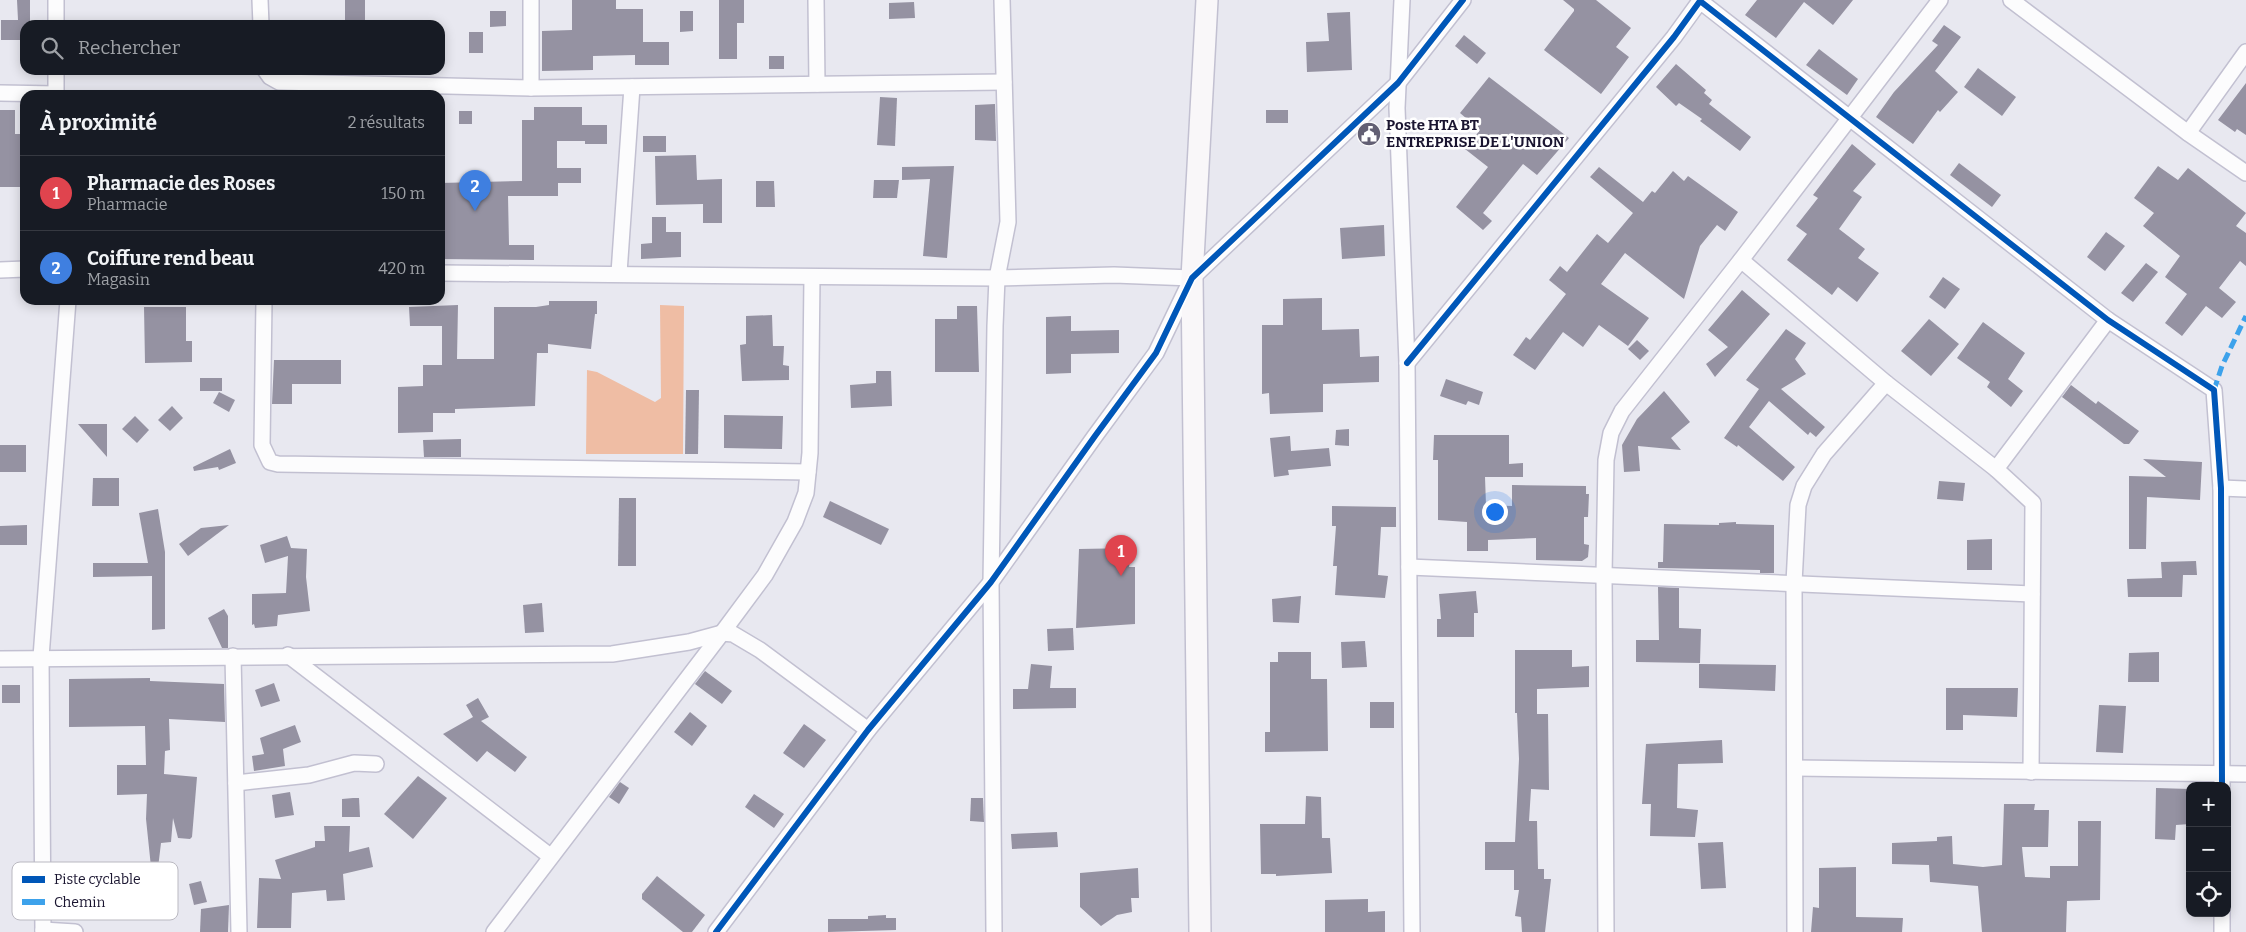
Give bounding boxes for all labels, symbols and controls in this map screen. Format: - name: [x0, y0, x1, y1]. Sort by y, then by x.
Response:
- search box: [20, 20, 445, 75]
- icon: search: [38, 34, 66, 62]
- text: Rechercher: [78, 36, 180, 59]
- text: À proximité: [40, 110, 157, 136]
- text: 2 résultats: [348, 113, 425, 132]
- place label: Poste HTA BT ENTREPRISE DE L'UNION: [1386, 116, 1565, 151]
- public building icon: Poste HTA BT ENTREPRISE DE L'UNION: [1356, 121, 1382, 147]
- pin: 2: [459, 170, 491, 211]
- text: Pharmacie des Roses: [87, 172, 275, 195]
- text: 1: [53, 184, 59, 203]
- text: 150 m: [381, 184, 425, 203]
- text: Pharmacie: [87, 195, 167, 214]
- text: Coiffure rend beau: [87, 247, 254, 270]
- text: 2: [51, 259, 61, 278]
- text: 420 m: [378, 259, 425, 278]
- text: Magasin: [87, 270, 150, 289]
- your location: [1482, 499, 1508, 525]
- pin: 1: [1105, 535, 1137, 576]
- map controls: [2186, 782, 2231, 917]
- button: +: [2186, 782, 2231, 827]
- button: −: [2186, 827, 2231, 872]
- legend: [12, 862, 178, 920]
- text: Piste cyclable: [54, 871, 141, 888]
- button: locate: [2186, 872, 2231, 917]
- text: Chemin: [54, 894, 106, 911]

